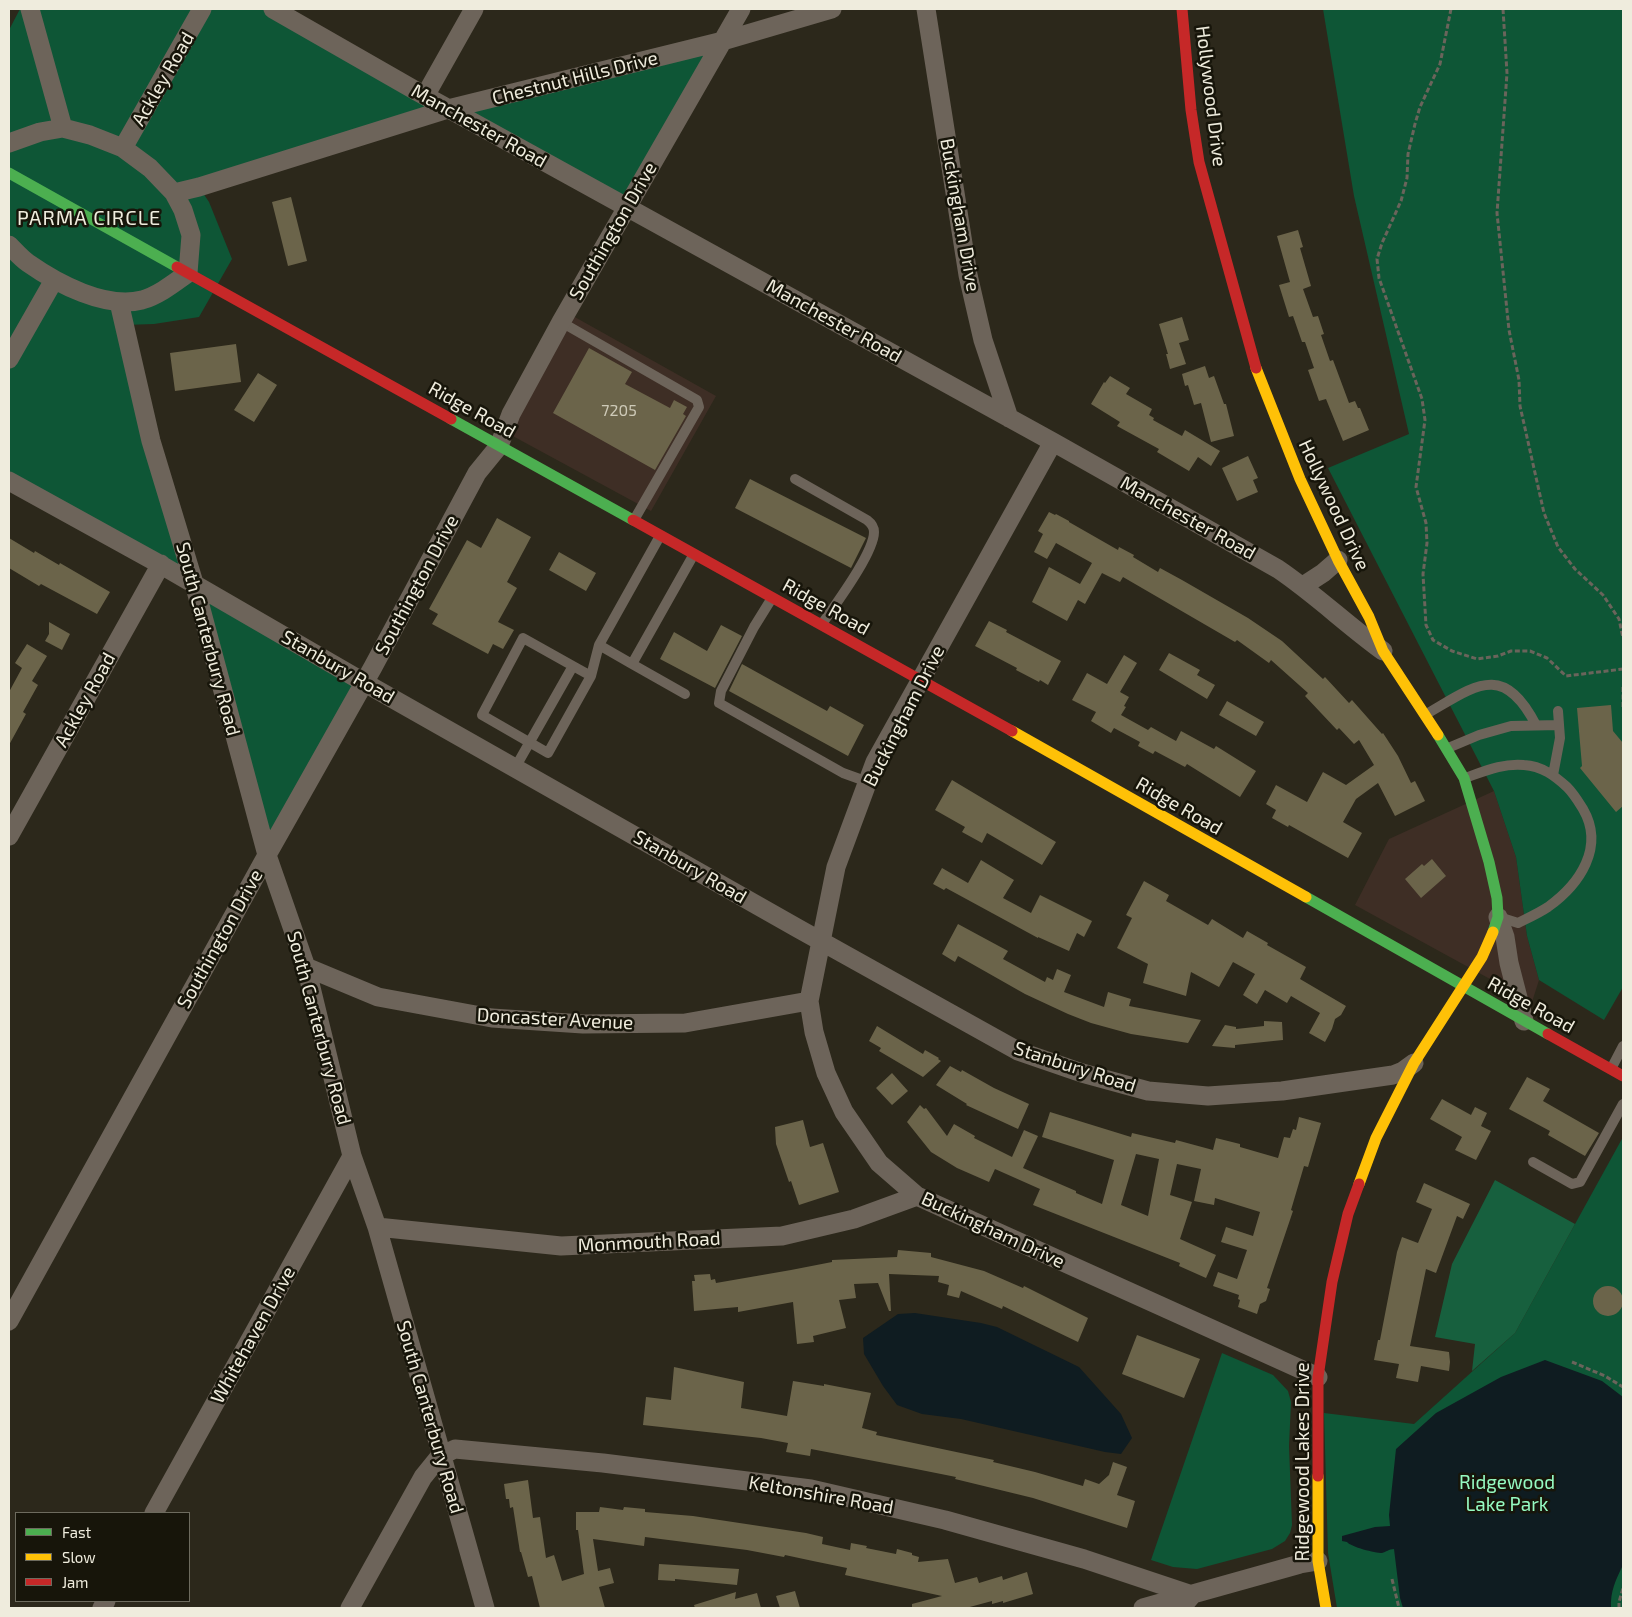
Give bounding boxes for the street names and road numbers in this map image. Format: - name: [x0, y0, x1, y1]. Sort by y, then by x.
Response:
- street label: Hollywood Drive: [1191, 24, 1231, 168]
- street label: Ackley Road: [127, 28, 199, 130]
- street label: Chestnut Hills Drive: [490, 46, 660, 110]
- street label: Manchester Road: [407, 79, 551, 173]
- street label: Buckingham Drive: [935, 137, 985, 293]
- street label: Southington Drive: [564, 158, 662, 304]
- street label: Manchester Road: [762, 274, 906, 368]
- street label: Ridge Road: [424, 377, 520, 443]
- street label: Hollywood Drive: [1294, 436, 1374, 574]
- street label: Manchester Road: [1116, 471, 1260, 565]
- street label: Southington Drive: [370, 511, 464, 659]
- street label: South Canterbury Road: [171, 540, 245, 738]
- street label: Ridge Road: [778, 574, 874, 640]
- street label: Stanbury Road: [277, 625, 399, 709]
- street label: Buckingham Drive: [859, 642, 949, 790]
- street label: Ackley Road: [50, 649, 120, 751]
- street label: Ridge Road: [1132, 772, 1226, 840]
- street label: Stanbury Road: [629, 825, 751, 909]
- street label: Southington Drive: [172, 866, 268, 1012]
- street label: South Canterbury Road: [282, 929, 356, 1127]
- street label: Ridge Road: [1483, 972, 1579, 1038]
- street label: Doncaster Avenue: [476, 1004, 634, 1034]
- street label: Stanbury Road: [1011, 1037, 1139, 1097]
- street label: Buckingham Drive: [918, 1187, 1068, 1273]
- street label: Monmouth Road: [577, 1227, 721, 1257]
- street label: Whitehaven Drive: [206, 1262, 300, 1408]
- street label: South Canterbury Road: [392, 1318, 468, 1516]
- street label: Ridgewood Lakes Drive: [1292, 1362, 1314, 1562]
- street label: Keltonshire Road: [747, 1471, 895, 1519]

